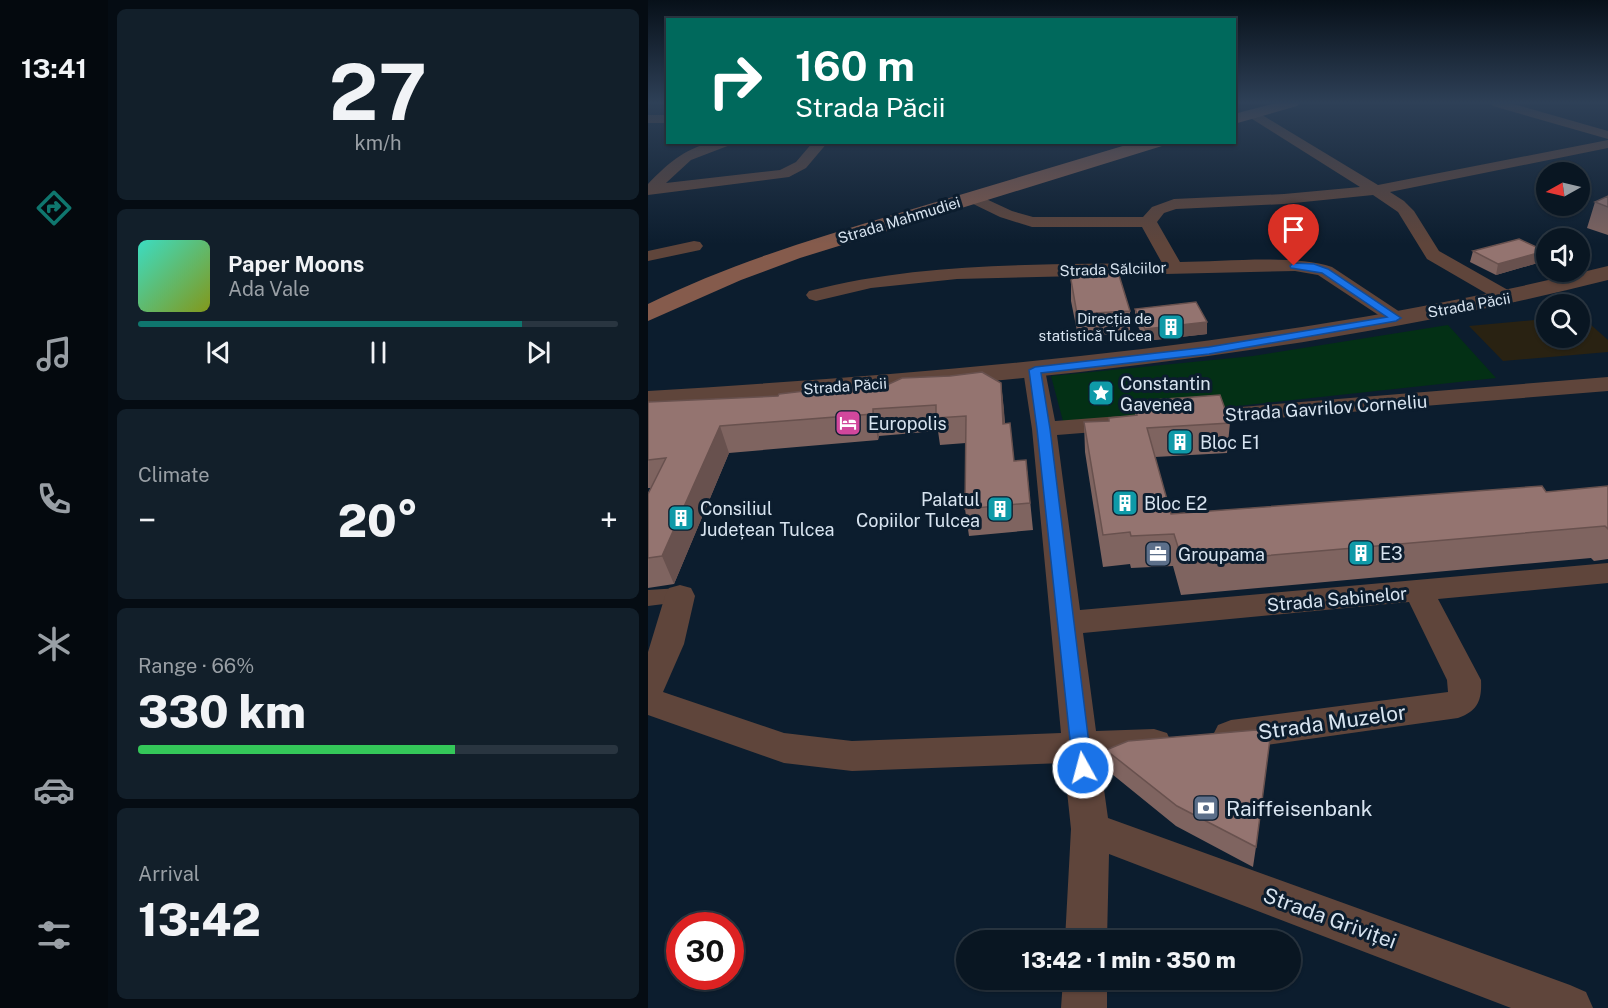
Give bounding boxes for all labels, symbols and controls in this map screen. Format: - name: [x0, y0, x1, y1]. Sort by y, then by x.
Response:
- text: 160 m: [795, 41, 915, 90]
- icon: right: [696, 42, 774, 120]
- text: 27: [329, 46, 427, 138]
- text: 13:41: [21, 52, 87, 84]
- text: Strada Păcii: [795, 91, 946, 123]
- text: km/h: [354, 131, 402, 155]
- north arrow: [1536, 162, 1590, 216]
- map controls: [1536, 162, 1590, 348]
- icon: directions: [33, 187, 75, 229]
- street label: Strada Mahmudiei: [836, 193, 962, 247]
- pin: [1268, 204, 1319, 266]
- icon: arrive: [1277, 213, 1310, 246]
- button: sound: [1536, 228, 1590, 282]
- text: Paper Moons: [228, 251, 364, 277]
- street label: Strada Sălciilor: [1059, 259, 1167, 279]
- text: Ada Vale: [228, 277, 310, 301]
- street label: Strada Păcii: [1426, 289, 1512, 321]
- button: search: [1536, 294, 1590, 348]
- place label: Direcția de statistică Tulcea: [1038, 310, 1152, 344]
- building icon: Direcția de statistică Tulcea: [1156, 312, 1186, 342]
- icon: music: [33, 333, 75, 375]
- icon: previous: [202, 336, 235, 369]
- icon: pause: [362, 336, 395, 369]
- icon: next: [522, 336, 555, 369]
- place label: Constantin Gavenea: [1120, 373, 1211, 415]
- street label: Strada Păcii: [803, 375, 887, 397]
- place icon: Constantin Gavenea: [1086, 378, 1116, 408]
- street label: Strada Gavrilov Corneliu: [1224, 390, 1428, 426]
- hotel icon: Europolis: [833, 408, 863, 438]
- place label: Europolis: [868, 413, 947, 434]
- building icon: Bloc E1: [1165, 427, 1195, 457]
- place label: Bloc E1: [1200, 432, 1260, 453]
- text: Climate: [138, 463, 210, 487]
- icon: phone: [33, 478, 75, 520]
- building icon: Bloc E2: [1110, 488, 1140, 518]
- place label: Palatul Copiilor Tulcea: [856, 489, 980, 531]
- place label: Bloc E2: [1144, 493, 1207, 514]
- text: 20°: [338, 494, 418, 547]
- building icon: Palatul Copiilor Tulcea: [985, 494, 1015, 524]
- place label: Consiliul Județean Tulcea: [700, 498, 835, 540]
- text: −: [138, 501, 156, 539]
- text: +: [600, 501, 618, 539]
- building icon: Consiliul Județean Tulcea: [666, 503, 696, 533]
- building icon: E3: [1346, 538, 1376, 568]
- office icon: Groupama: [1143, 539, 1173, 569]
- place label: E3: [1380, 543, 1403, 564]
- place label: Groupama: [1178, 544, 1265, 565]
- street label: Strada Sabinelor: [1266, 582, 1408, 616]
- icon: climate: [33, 623, 75, 665]
- text: Range · 66%: [138, 654, 254, 678]
- text: 330 km: [138, 685, 306, 738]
- street label: Strada Muzelor: [1256, 699, 1408, 745]
- position arrow: [1051, 736, 1115, 800]
- icon: car: [33, 769, 75, 811]
- bank icon: Raiffeisenbank: [1191, 793, 1221, 823]
- place label: Raiffeisenbank: [1226, 796, 1373, 821]
- text: Arrival: [138, 862, 200, 886]
- street label: Strada Griviței: [1260, 882, 1400, 954]
- text: 13:42: [138, 893, 261, 946]
- speed limit sign: 30: [666, 912, 744, 990]
- icon: filters: [33, 914, 75, 956]
- text: 13:42 · 1 min · 350 m: [1021, 947, 1236, 973]

